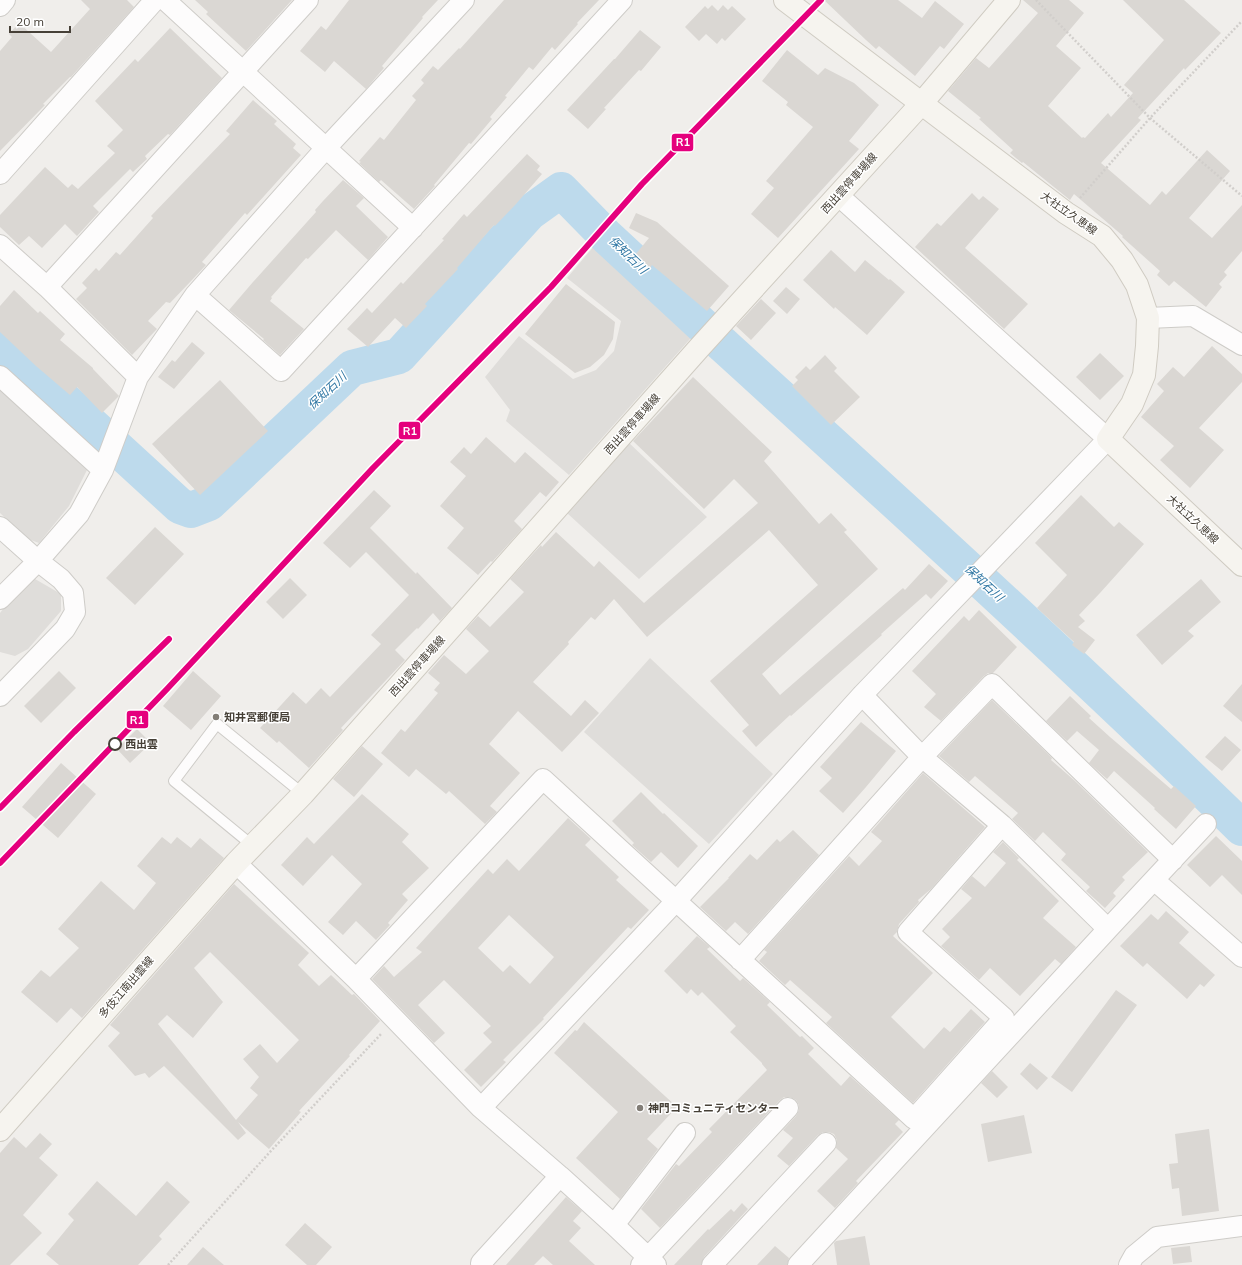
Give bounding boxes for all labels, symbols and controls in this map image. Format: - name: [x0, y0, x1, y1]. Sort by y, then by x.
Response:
- scale bar: [10, 8, 70, 34]
- text: 20 m: [16, 14, 44, 29]
- line badge: R1: [671, 133, 694, 152]
- text: R1: [676, 135, 691, 149]
- street label: 西出雲停車場線: [818, 150, 880, 216]
- street label: 大社立久恵線: [1038, 188, 1100, 238]
- water label: 保知石川: [606, 233, 652, 278]
- water label: 保知石川: [304, 367, 351, 412]
- street label: 西出雲停車場線: [601, 391, 663, 457]
- line badge: R1: [398, 421, 421, 440]
- text: R1: [403, 424, 418, 438]
- street label: 大社立久恵線: [1164, 491, 1222, 547]
- water label: 保知石川: [962, 561, 1008, 606]
- street label: 西出雲停車場線: [386, 633, 448, 699]
- line badge: R1: [126, 710, 149, 729]
- place label: 知井宮郵便局: [224, 710, 290, 724]
- marker: 知井宮郵便局: [211, 712, 221, 722]
- text: R1: [130, 713, 145, 727]
- marker: 西出雲: [108, 737, 122, 751]
- place label: 西出雲: [125, 737, 158, 751]
- street label: 多伎江南出雲線: [95, 953, 157, 1021]
- place label: 神門コミュニティセンター: [648, 1101, 779, 1115]
- marker: 神門コミュニティセンター: [635, 1103, 645, 1113]

